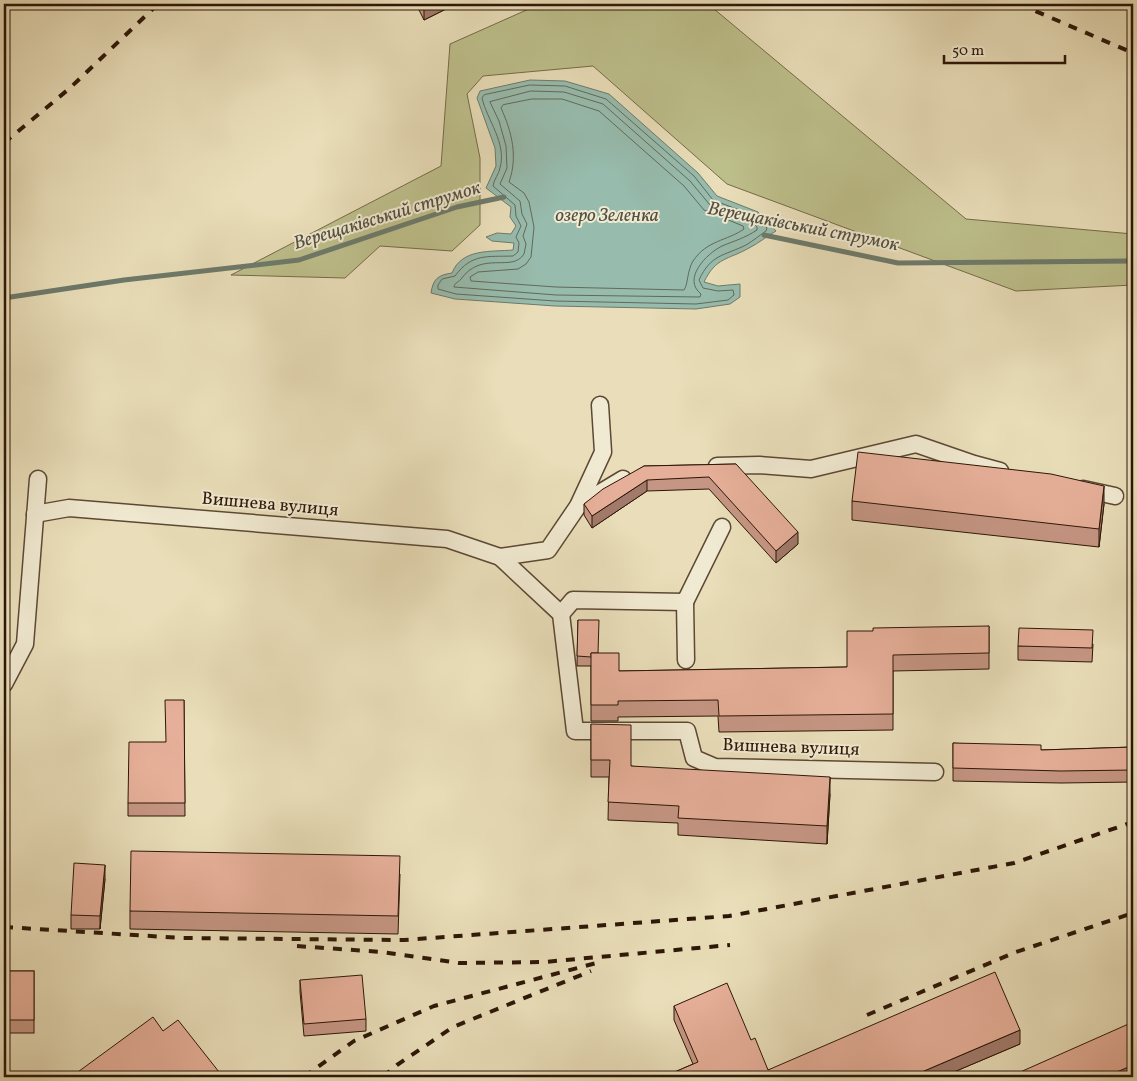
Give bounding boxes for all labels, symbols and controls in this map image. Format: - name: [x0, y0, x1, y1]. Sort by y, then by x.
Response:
- scale bar: [944, 32, 1066, 64]
- text: 50 m: [952, 41, 984, 62]
- water label: Верещаківський струмок: [290, 175, 485, 257]
- water label: Верещаківський струмок: [705, 196, 902, 258]
- water label: озеро Зеленка: [555, 203, 659, 229]
- street label: Вишнева вулиця: [201, 487, 339, 523]
- street label: Вишнева вулиця: [722, 733, 860, 763]

